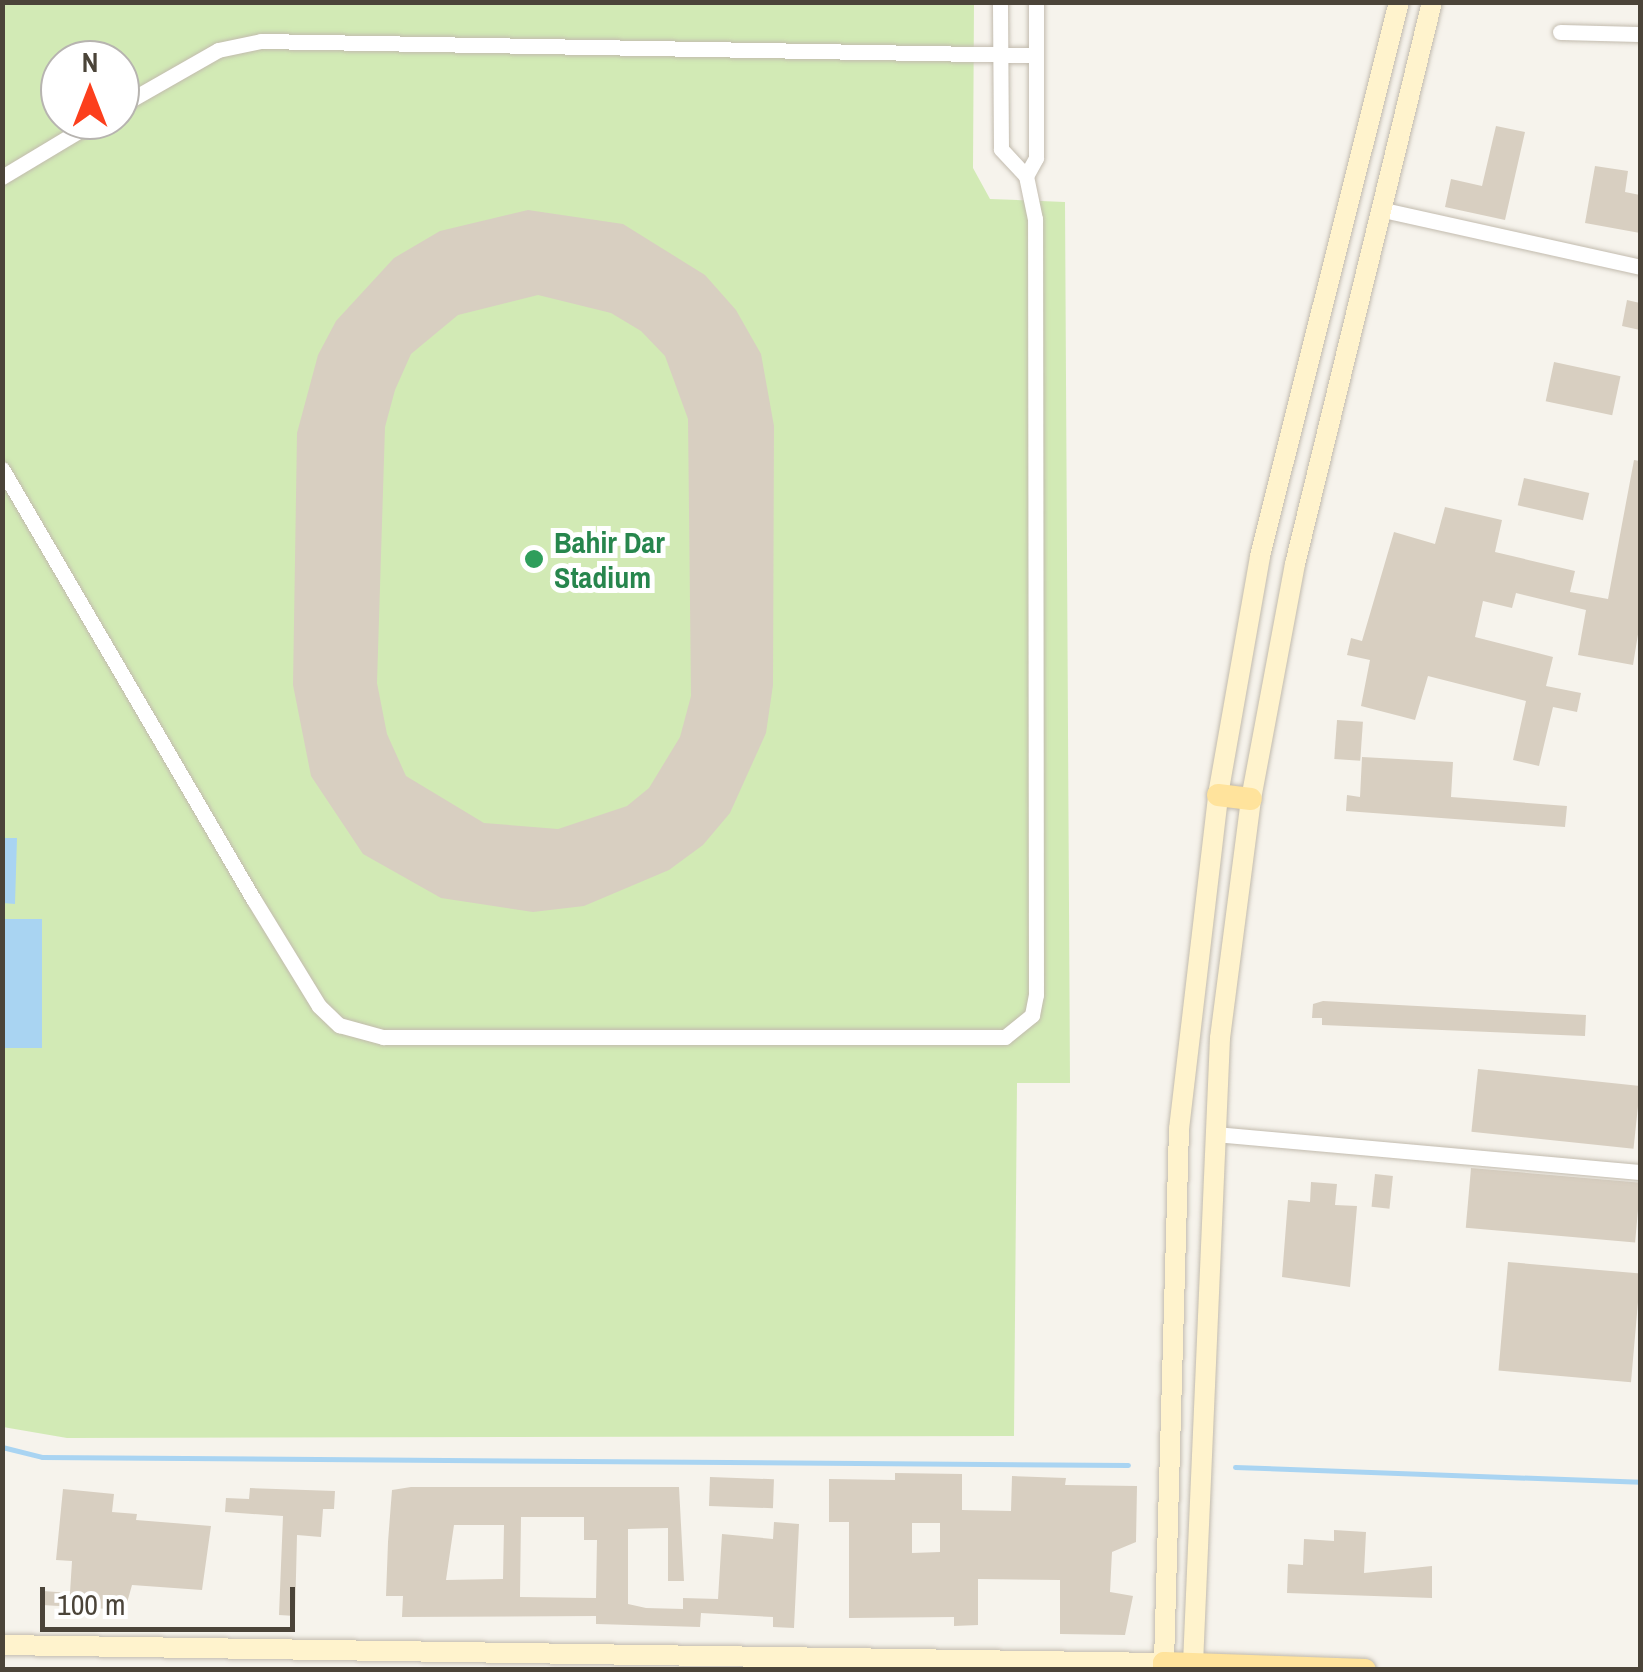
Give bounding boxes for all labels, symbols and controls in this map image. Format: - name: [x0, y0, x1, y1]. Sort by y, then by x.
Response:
- north arrow: [40, 40, 140, 140]
- text: N: [82, 43, 98, 81]
- place label: Bahir Dar Stadium: [554, 524, 665, 594]
- marker: Bahir Dar Stadium: [523, 548, 545, 570]
- scale bar: [45, 1567, 300, 1629]
- text: 100 m: [57, 1584, 125, 1624]

